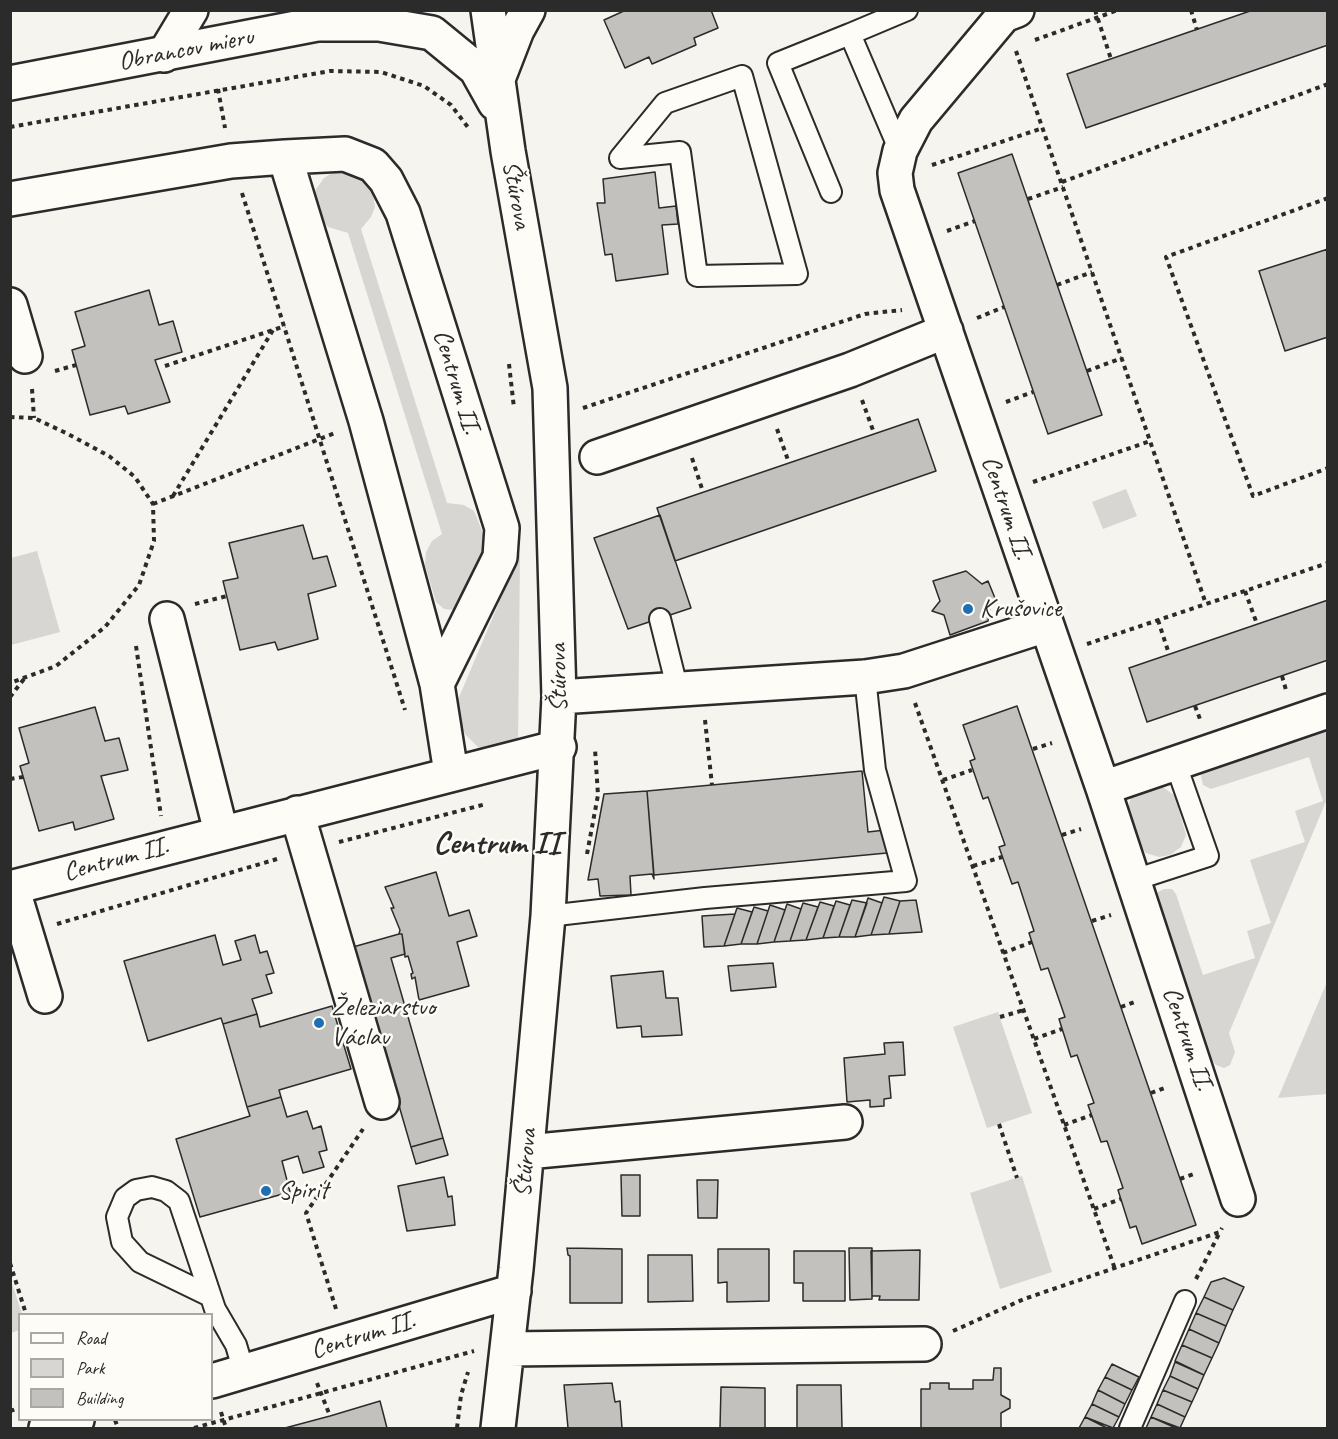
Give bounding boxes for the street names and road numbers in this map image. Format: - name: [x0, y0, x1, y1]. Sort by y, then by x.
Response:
- street label: Obrancov mieru: [116, 22, 256, 78]
- street label: Štúrova: [495, 159, 537, 231]
- street label: Centrum II.: [425, 326, 487, 438]
- street label: Centrum II.: [974, 452, 1038, 564]
- street label: Štúrova: [543, 644, 575, 712]
- street label: Centrum II.: [60, 831, 172, 889]
- street label: Centrum II.: [1155, 983, 1219, 1095]
- street label: Štúrova: [507, 1128, 545, 1198]
- street label: Centrum II.: [307, 1305, 419, 1367]

